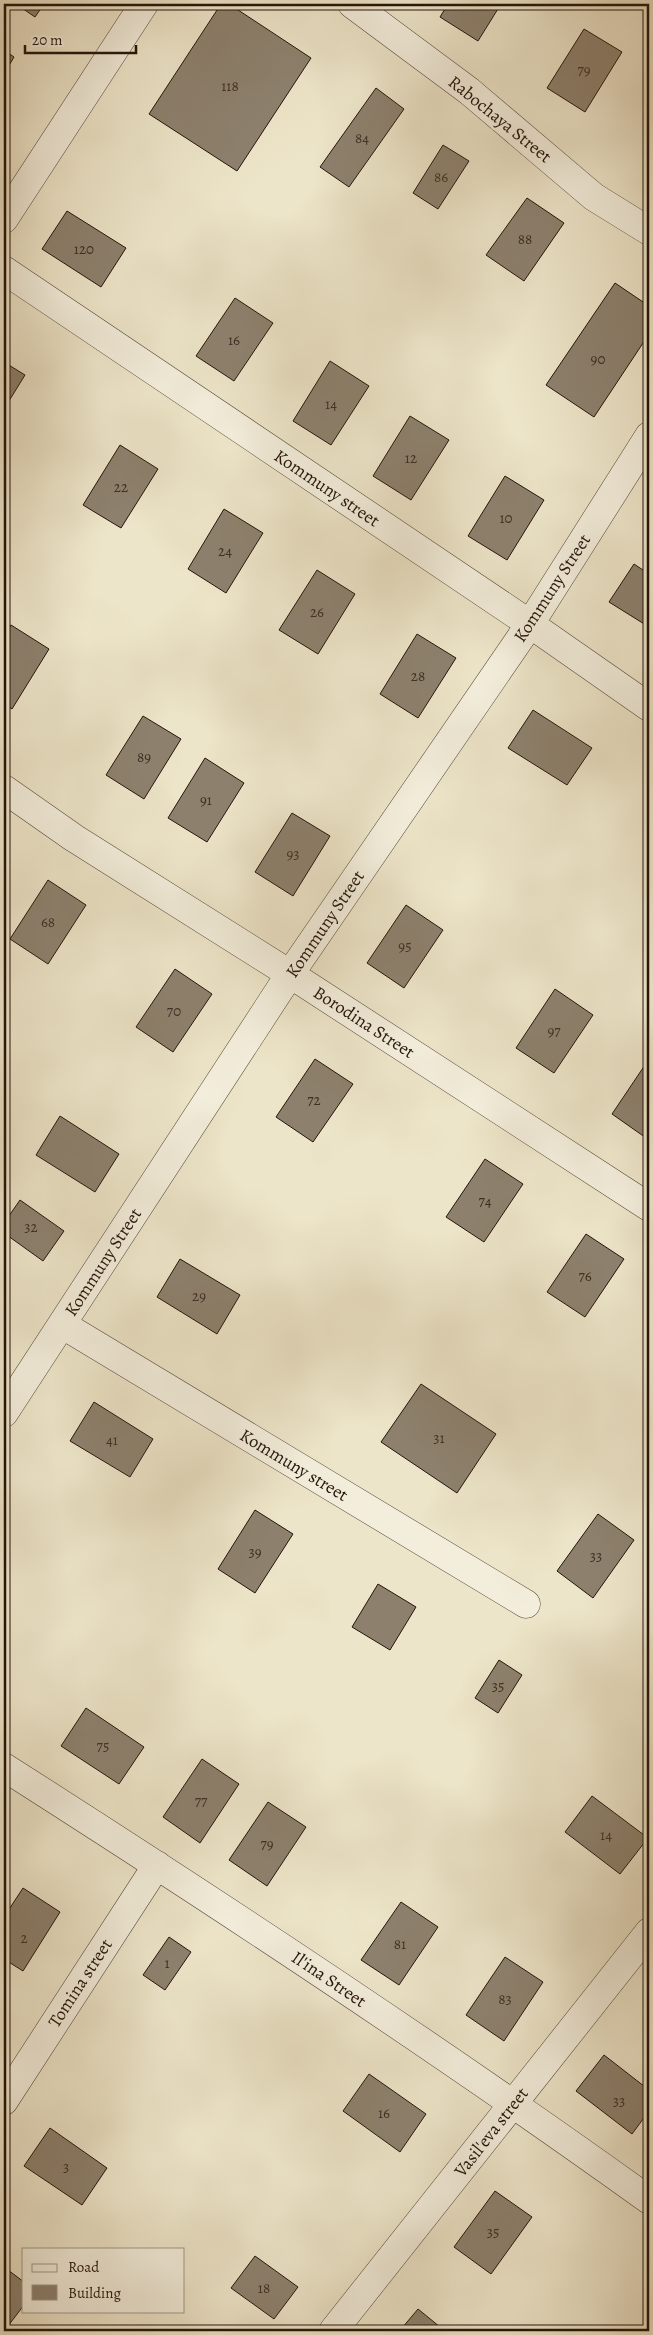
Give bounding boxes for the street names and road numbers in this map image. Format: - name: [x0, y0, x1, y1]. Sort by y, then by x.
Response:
- street label: Rabochaya Street: [443, 70, 557, 168]
- street label: Kommuny street: [270, 444, 385, 532]
- street label: Kommuny Street: [508, 529, 596, 647]
- street label: Kommuny Street: [280, 866, 370, 982]
- street label: Borodina Street: [309, 980, 419, 1064]
- street label: Kommuny Street: [59, 1203, 147, 1321]
- street label: Kommuny street: [235, 1423, 353, 1507]
- street label: Tomina street: [42, 1934, 118, 2032]
- street label: Il'ina Street: [287, 1945, 371, 2013]
- street label: Vasil'eva street: [448, 2082, 534, 2183]

